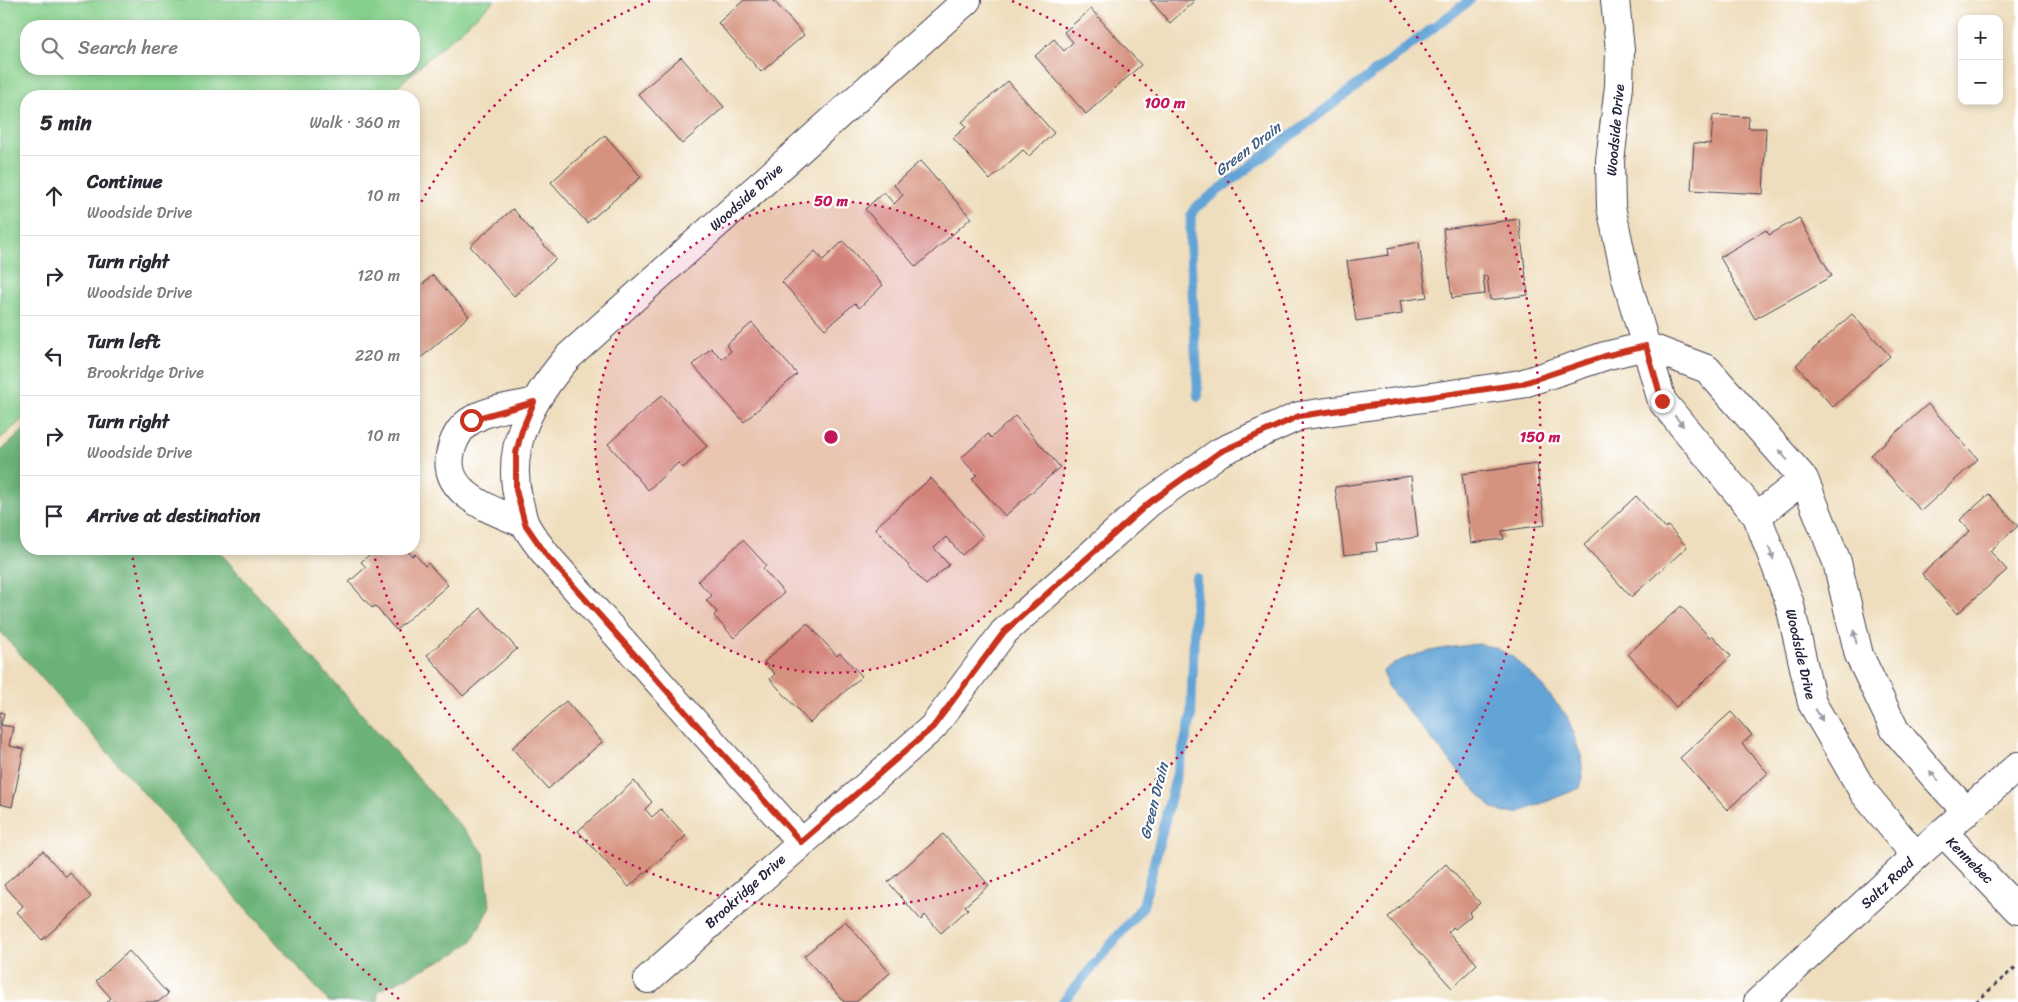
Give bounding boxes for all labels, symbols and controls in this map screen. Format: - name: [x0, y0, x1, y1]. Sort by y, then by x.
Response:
- map controls: [1958, 15, 2003, 105]
- button: +: [1958, 15, 2003, 60]
- search box: [20, 20, 420, 75]
- text: Search here: [78, 31, 178, 64]
- icon: search: [38, 34, 66, 62]
- button: −: [1958, 60, 2003, 105]
- street label: Woodside Drive: [1599, 83, 1632, 177]
- text: 100 m: [1145, 90, 1186, 116]
- text: 5 min: [40, 104, 92, 142]
- text: Walk · 360 m: [310, 108, 400, 137]
- water label: Green Drain: [1209, 114, 1288, 183]
- street label: Woodside Drive: [704, 157, 789, 237]
- text: Continue: [87, 165, 163, 198]
- text: 10 m: [367, 181, 400, 210]
- icon: ahead: [40, 182, 68, 210]
- text: 50 m: [814, 188, 849, 214]
- text: Woodside Drive: [87, 198, 192, 227]
- text: Turn right: [87, 245, 169, 278]
- text: 120 m: [357, 261, 400, 290]
- icon: right: [40, 262, 68, 290]
- text: Woodside Drive: [87, 278, 192, 307]
- text: Turn left: [87, 325, 160, 358]
- text: 220 m: [355, 341, 400, 370]
- icon: left: [40, 342, 68, 370]
- text: Brookridge Drive: [87, 358, 204, 387]
- route end: [1651, 390, 1674, 413]
- text: Turn right: [87, 405, 169, 438]
- route start: [460, 409, 483, 432]
- one-way arrow: [1673, 415, 1684, 428]
- text: 10 m: [367, 421, 400, 450]
- icon: right: [40, 422, 68, 450]
- text: 150 m: [1520, 424, 1561, 450]
- centre of rings: [822, 428, 840, 446]
- text: Woodside Drive: [87, 438, 192, 467]
- one-way arrow: [1777, 450, 1789, 462]
- text: Arrive at destination: [87, 499, 260, 532]
- icon: arrive: [40, 502, 68, 530]
- one-way arrow: [1767, 546, 1775, 561]
- street label: Woodside Drive: [1778, 606, 1823, 702]
- one-way arrow: [1851, 629, 1859, 644]
- one-way arrow: [1815, 708, 1823, 723]
- water label: Green Drain: [1132, 758, 1176, 842]
- one-way arrow: [1928, 771, 1940, 783]
- street label: Kennebec: [1940, 831, 1999, 890]
- street label: Brookridge Drive: [699, 848, 792, 935]
- street label: Saltz Road: [1855, 851, 1921, 915]

